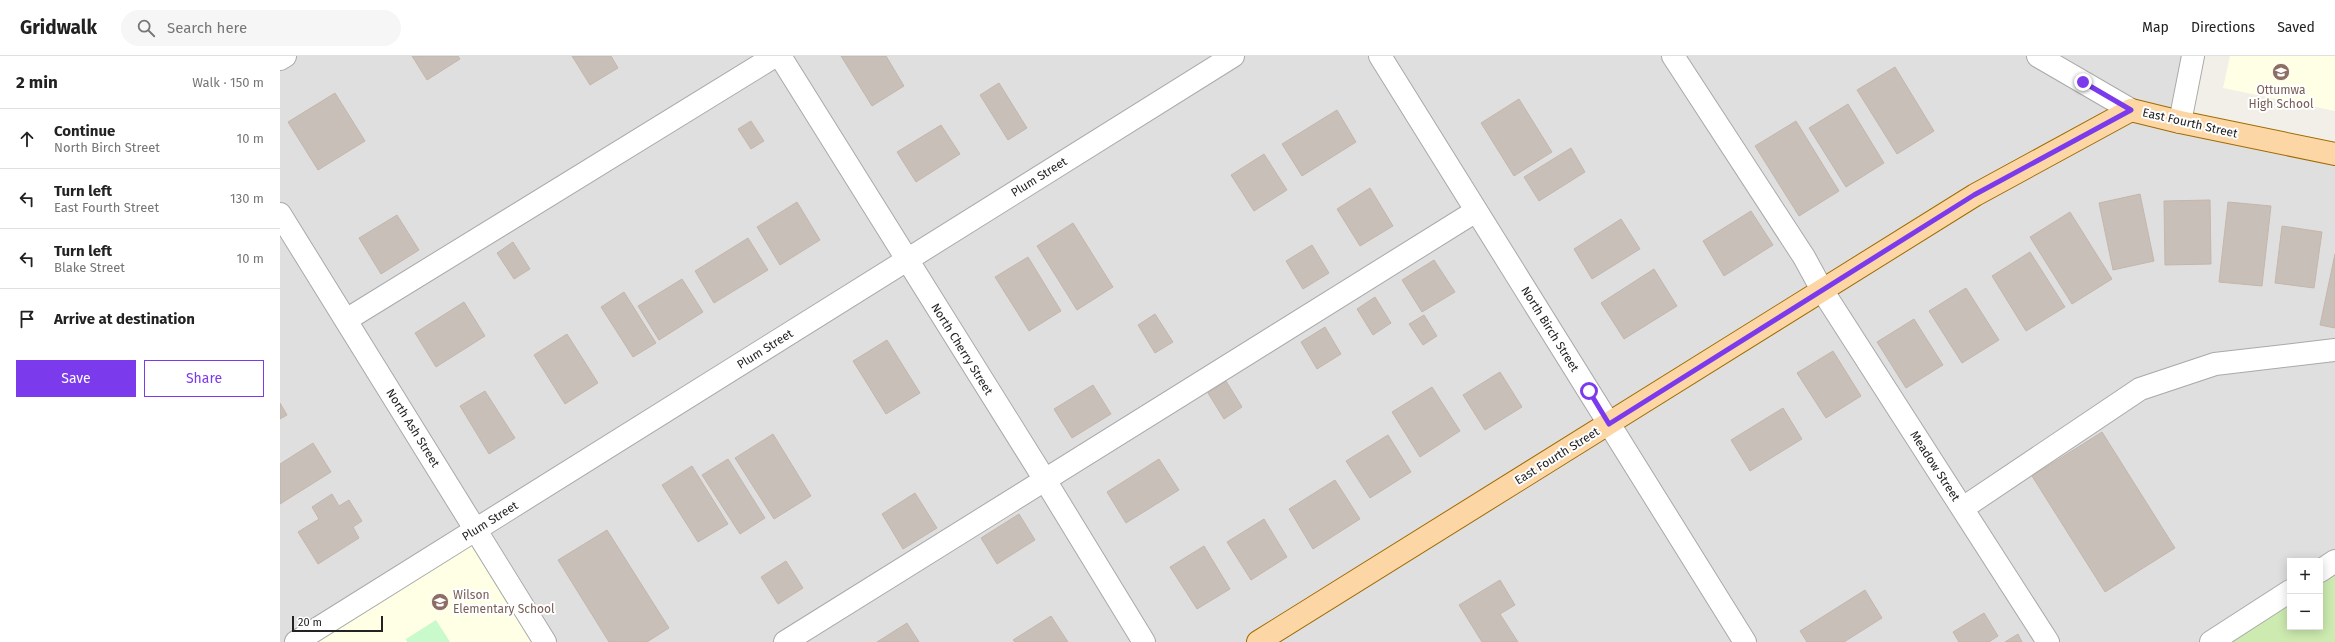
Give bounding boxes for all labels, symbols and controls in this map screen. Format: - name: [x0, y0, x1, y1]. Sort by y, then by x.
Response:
- search box: [121, 10, 401, 46]
- text: Gridwalk: [20, 16, 97, 39]
- icon: search: [135, 17, 157, 39]
- text: Search here: [167, 19, 247, 37]
- text: Map: [2142, 19, 2169, 36]
- text: Directions: [2191, 19, 2255, 36]
- text: Saved: [2277, 19, 2315, 36]
- school or university icon: Ottumwa High School: [2271, 62, 2291, 82]
- text: 2 min: [16, 72, 58, 93]
- route end: [2074, 73, 2092, 91]
- text: Walk · 150 m: [192, 75, 264, 90]
- place label: Ottumwa High School: [2249, 83, 2314, 111]
- street label: East Fourth Street: [2141, 105, 2239, 141]
- text: Continue: [54, 122, 115, 140]
- icon: ahead: [16, 128, 38, 150]
- text: 10 m: [237, 131, 264, 146]
- text: North Birch Street: [54, 140, 160, 155]
- street label: Plum Street: [1008, 154, 1070, 200]
- text: Turn left: [54, 182, 112, 200]
- icon: left: [16, 188, 38, 210]
- text: 130 m: [230, 191, 264, 206]
- text: East Fourth Street: [54, 200, 159, 215]
- text: Turn left: [54, 242, 112, 260]
- icon: left: [16, 248, 38, 270]
- text: 10 m: [237, 251, 264, 266]
- text: Blake Street: [54, 260, 125, 275]
- street label: North Birch Street: [1518, 284, 1582, 375]
- street label: North Cherry Street: [928, 301, 996, 398]
- icon: arrive: [16, 308, 38, 330]
- text: Arrive at destination: [54, 310, 195, 328]
- street label: Plum Street: [734, 326, 796, 372]
- button: Save: [16, 360, 136, 397]
- button: Share: [144, 360, 264, 397]
- route start: [1580, 382, 1598, 400]
- street label: North Ash Street: [383, 386, 443, 470]
- street label: East Fourth Street: [1512, 424, 1602, 488]
- street label: Meadow Street: [1907, 428, 1963, 504]
- street label: Plum Street: [459, 498, 521, 544]
- map controls: [2287, 558, 2323, 630]
- button: +: [2287, 558, 2323, 594]
- place label: Wilson Elementary School: [453, 588, 555, 616]
- school or university icon: Wilson Elementary School: [430, 592, 450, 612]
- button: −: [2287, 594, 2323, 630]
- scale bar: [292, 614, 383, 633]
- text: 20 m: [298, 616, 322, 629]

